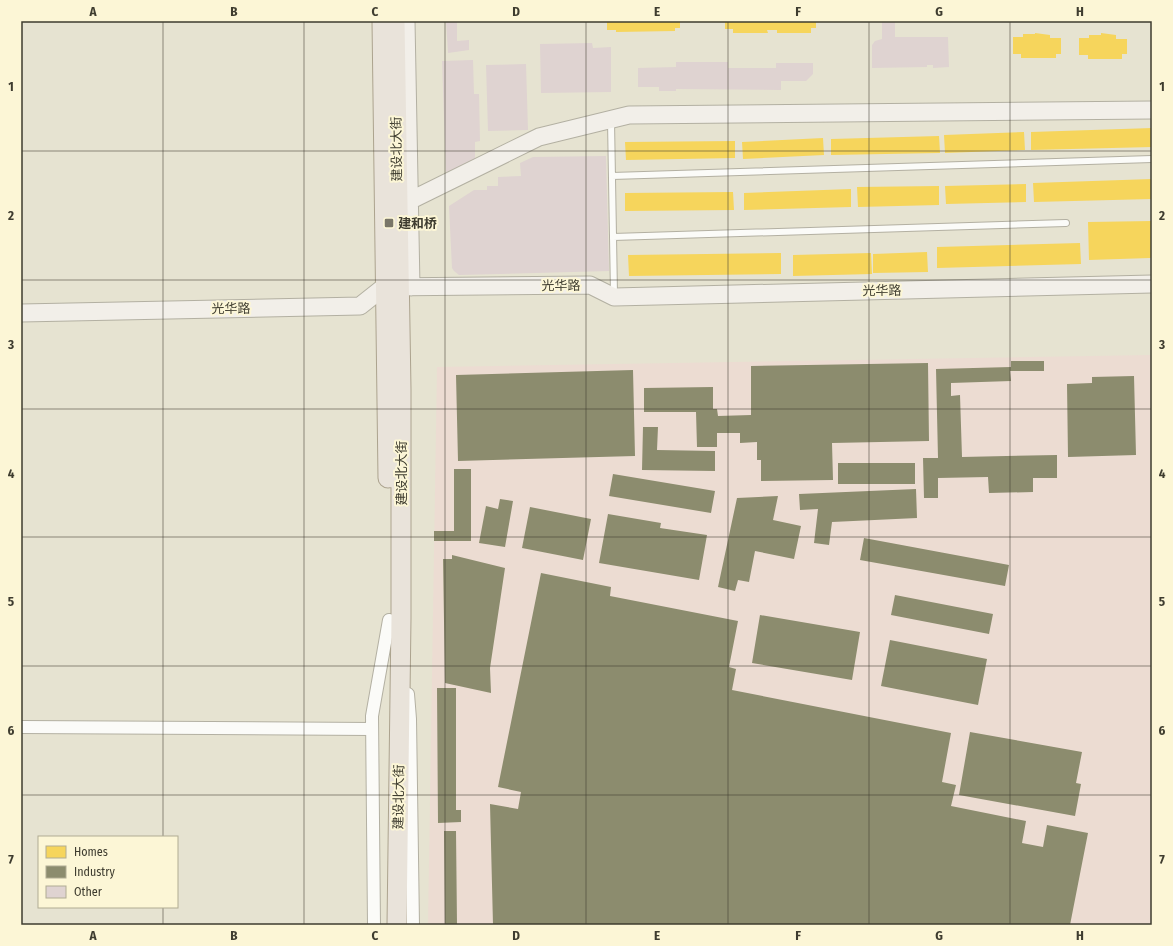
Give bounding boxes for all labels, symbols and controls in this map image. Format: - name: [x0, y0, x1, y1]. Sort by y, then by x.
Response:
- text: A: [88, 4, 97, 19]
- text: B: [230, 4, 238, 19]
- text: C: [372, 4, 379, 19]
- text: D: [512, 4, 520, 19]
- text: E: [654, 4, 660, 19]
- text: F: [795, 4, 801, 19]
- text: G: [935, 4, 943, 19]
- text: H: [1076, 4, 1084, 19]
- text: 1: [8, 79, 14, 94]
- text: 1: [1159, 79, 1165, 94]
- street label: 建设北大街: [388, 116, 405, 182]
- text: 2: [7, 208, 14, 223]
- text: 2: [1158, 208, 1165, 223]
- place label: 建和桥: [398, 216, 437, 231]
- marker: 建和桥: [383, 217, 395, 229]
- street label: 光华路: [541, 278, 581, 293]
- street label: 光华路: [862, 283, 902, 298]
- street label: 光华路: [211, 301, 251, 316]
- text: 3: [7, 337, 14, 352]
- text: 3: [1158, 337, 1165, 352]
- street label: 建设北大街: [394, 440, 409, 506]
- text: 4: [8, 466, 15, 481]
- text: 4: [1159, 466, 1166, 481]
- text: 5: [8, 594, 14, 609]
- text: 5: [1159, 594, 1165, 609]
- text: 6: [8, 723, 15, 738]
- text: 6: [1159, 723, 1166, 738]
- street label: 建设北大街: [390, 764, 407, 830]
- legend: [38, 836, 178, 908]
- text: Homes: [74, 845, 108, 859]
- text: 7: [8, 852, 14, 867]
- text: 7: [1159, 852, 1165, 867]
- text: Industry: [74, 865, 115, 879]
- text: Other: [74, 885, 103, 899]
- text: A: [88, 928, 97, 943]
- text: B: [230, 928, 238, 943]
- text: C: [372, 928, 379, 943]
- text: D: [512, 928, 520, 943]
- text: E: [654, 928, 660, 943]
- text: F: [795, 928, 801, 943]
- text: G: [935, 928, 943, 943]
- text: H: [1076, 928, 1084, 943]

